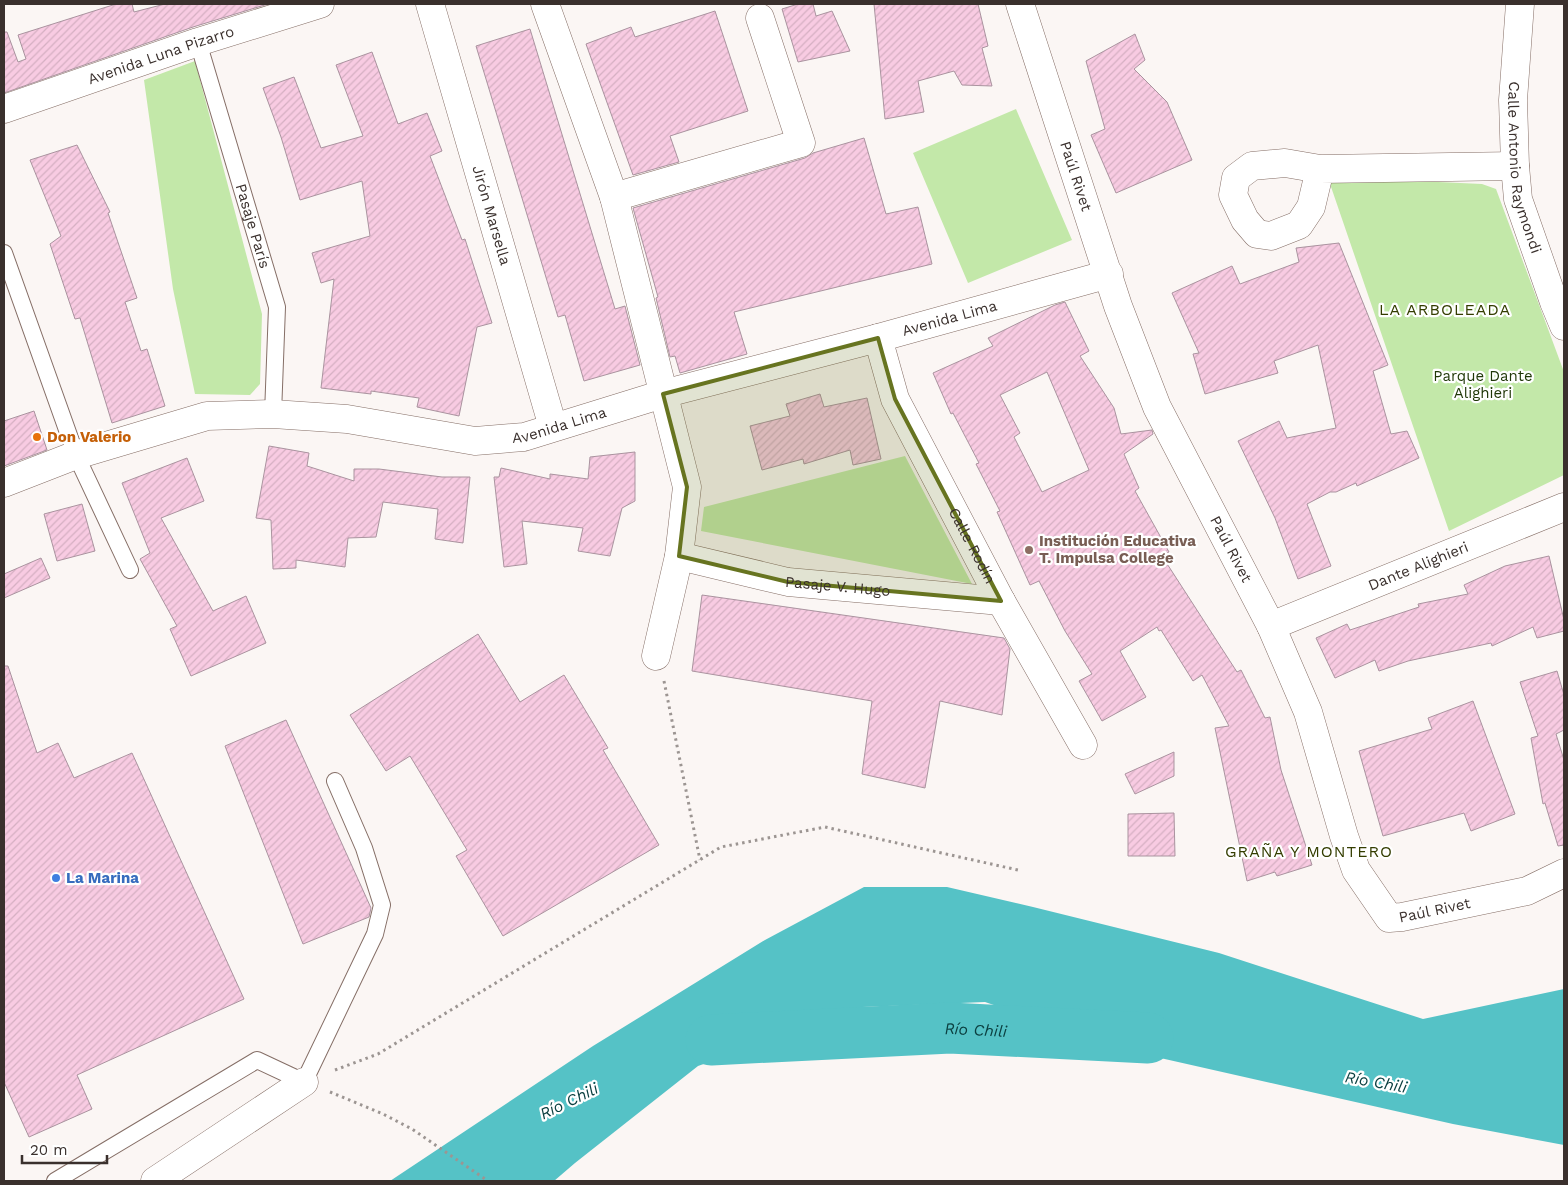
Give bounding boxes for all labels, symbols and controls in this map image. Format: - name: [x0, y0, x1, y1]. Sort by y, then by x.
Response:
- street label: Avenida Luna Pizarro: [86, 22, 236, 88]
- street label: Calle Antonio Raymondi: [1504, 81, 1545, 256]
- street label: Paúl Rivet: [1056, 139, 1096, 214]
- street label: Jirón Marsella: [468, 163, 515, 268]
- street label: Pasaje París: [232, 181, 274, 271]
- street label: Avenida Lima: [900, 296, 999, 340]
- district label: LA ARBOLEADA: [1379, 300, 1511, 319]
- park label: Parque Dante Alighieri: [1433, 367, 1533, 402]
- street label: Avenida Lima: [511, 403, 609, 447]
- place label: Don Valerio: [47, 428, 131, 446]
- marker: Don Valerio: [31, 431, 43, 443]
- street label: Calle Rodín: [945, 505, 999, 587]
- street label: Paúl Rivet: [1206, 513, 1256, 586]
- place label: Institución Educativa T. Impulsa College: [1039, 532, 1196, 567]
- street label: Dante Alighieri: [1366, 538, 1471, 595]
- marker: Institución Educativa T. Impulsa College: [1023, 544, 1035, 556]
- street label: Pasaje V. Hugo: [784, 573, 891, 600]
- district label: GRAÑA Y MONTERO: [1225, 842, 1393, 861]
- place label: La Marina: [66, 869, 139, 887]
- marker: La Marina: [50, 872, 62, 884]
- street label: Paúl Rivet: [1397, 894, 1473, 926]
- water label: Río Chili: [944, 1018, 1008, 1040]
- water label: Río Chili: [1344, 1067, 1409, 1097]
- water label: Río Chili: [537, 1078, 602, 1123]
- scale bar: [22, 1132, 108, 1164]
- text: 20 m: [30, 1141, 68, 1159]

